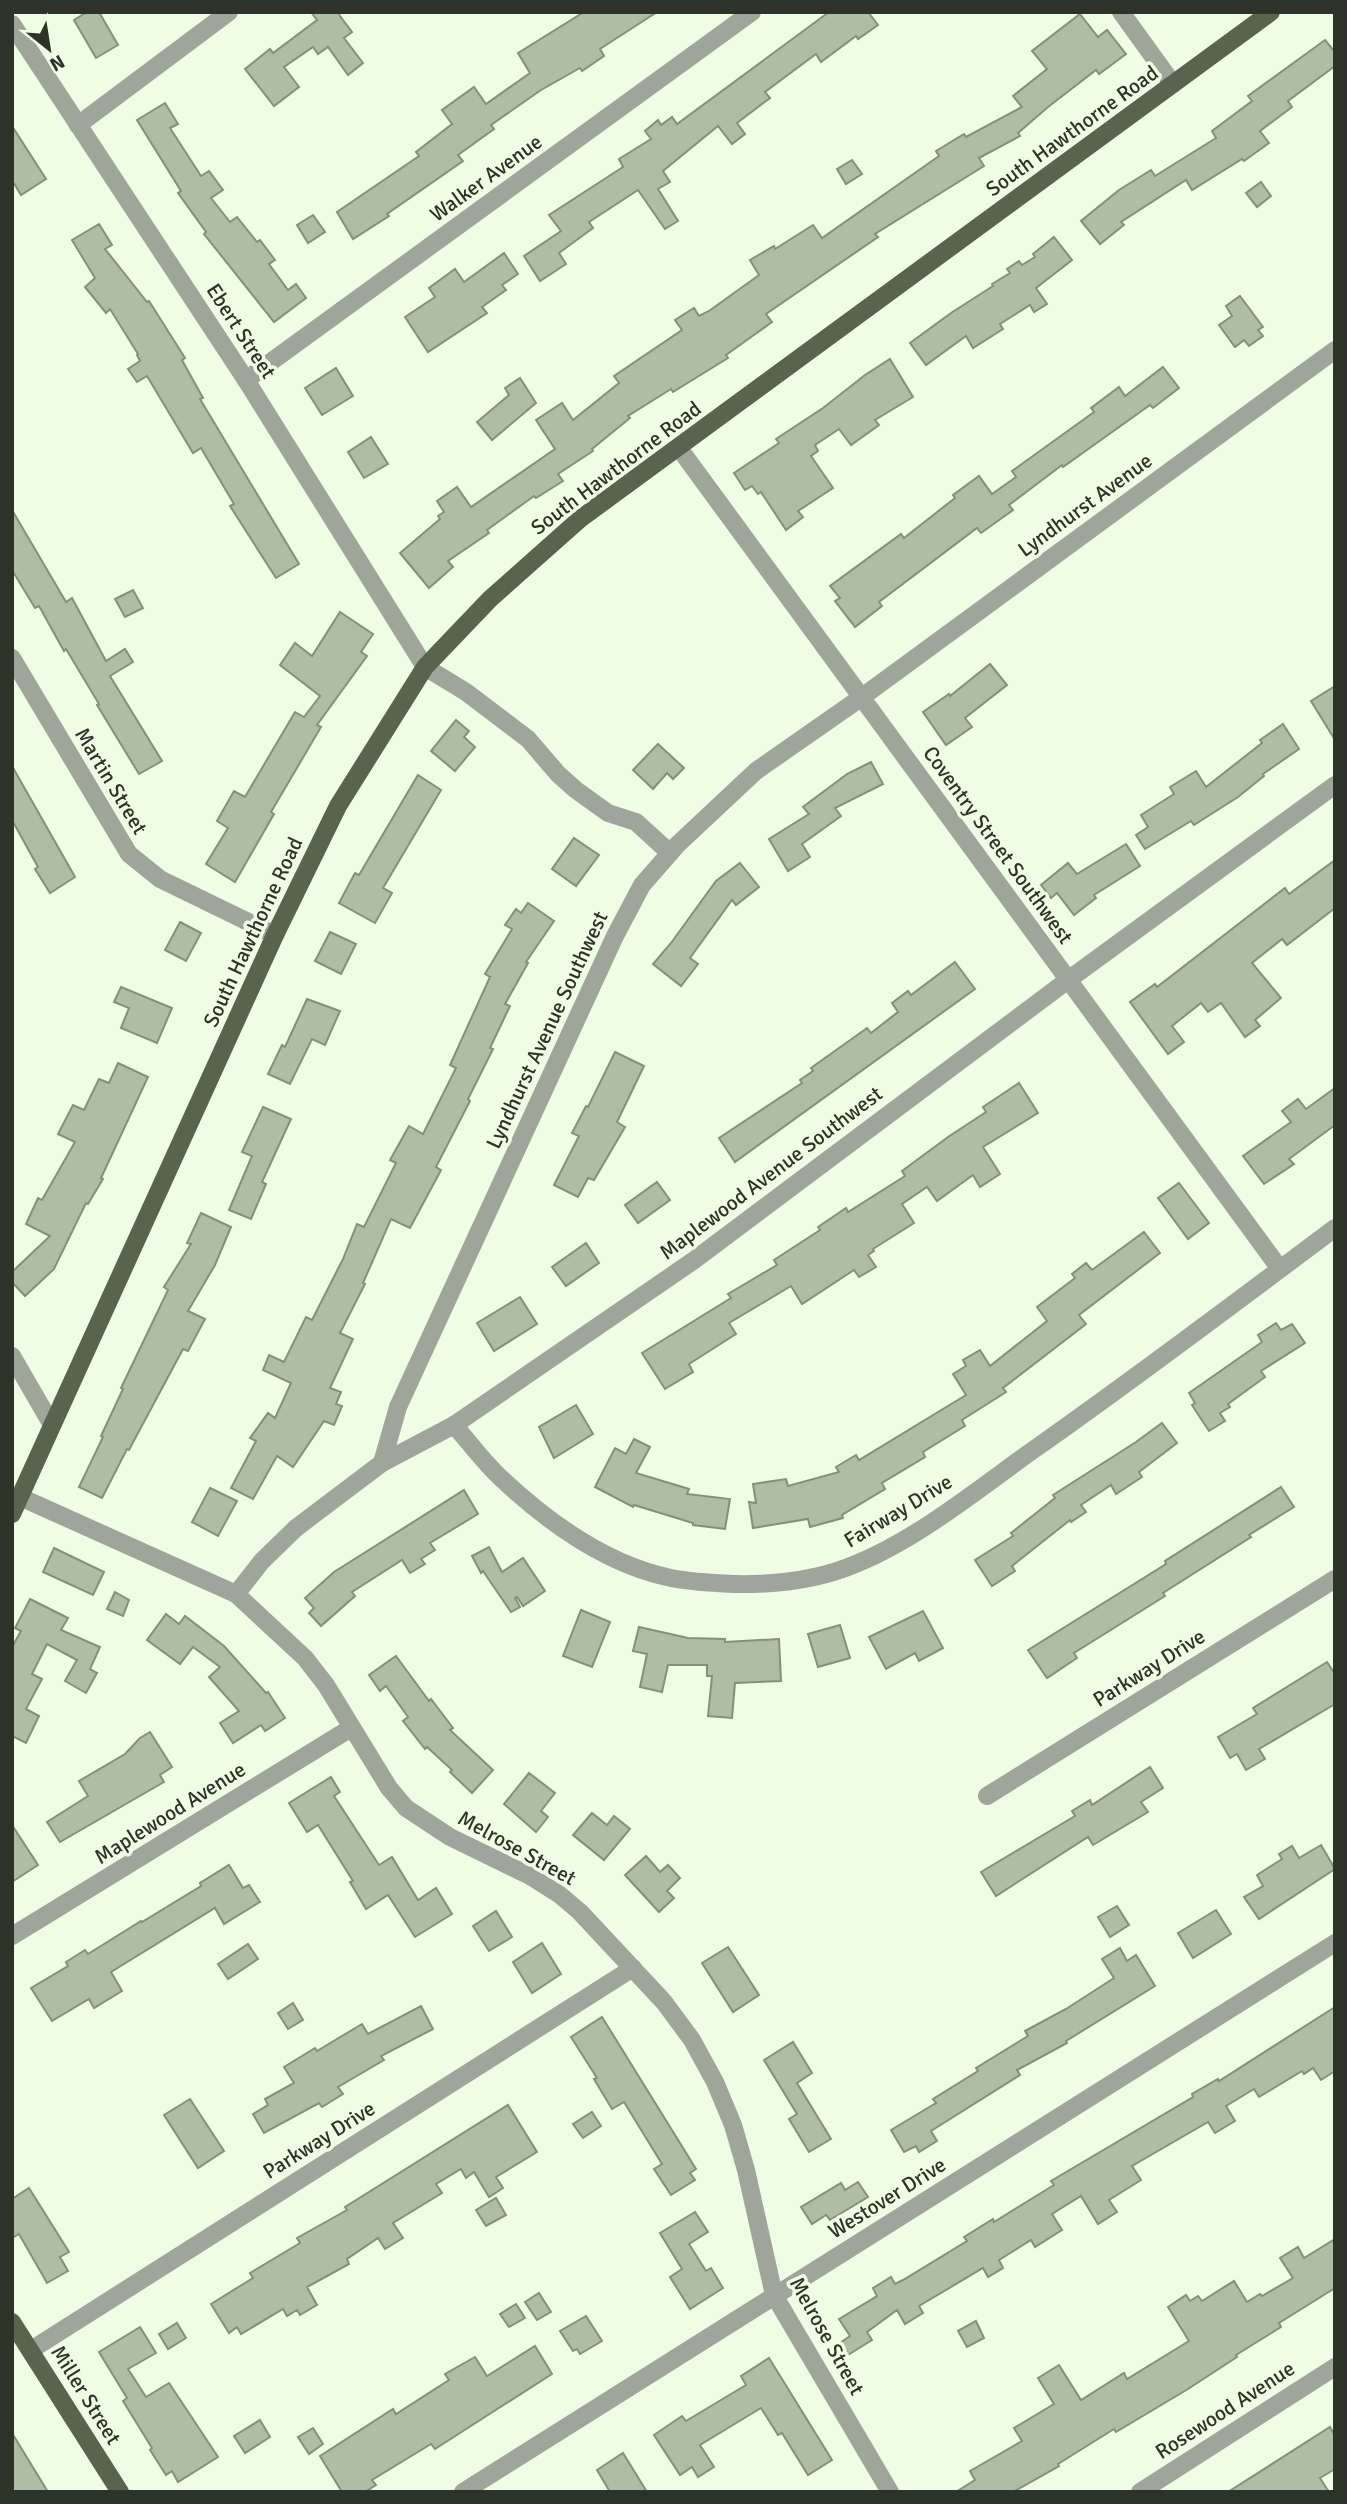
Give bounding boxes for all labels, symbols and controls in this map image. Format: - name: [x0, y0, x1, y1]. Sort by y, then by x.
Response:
- north arrow: [14, 14, 84, 84]
- text: N: [45, 49, 69, 77]
- street label: South Hawthorne Road: [981, 60, 1163, 202]
- street label: Walker Avenue: [425, 129, 547, 227]
- street label: Ebert Street: [201, 278, 281, 384]
- street label: South Hawthorne Road: [526, 395, 706, 541]
- street label: Lyndhurst Avenue: [1013, 447, 1157, 563]
- street label: Martin Street: [69, 723, 153, 839]
- street label: Coventry Street Southwest: [917, 741, 1079, 949]
- street label: South Hawthorne Road: [198, 833, 308, 1031]
- street label: Lyndhurst Avenue Southwest: [480, 907, 614, 1153]
- street label: Maplewood Avenue Southwest: [654, 1081, 888, 1265]
- street label: Fairway Drive: [839, 1469, 957, 1553]
- street label: Parkway Drive: [1088, 1623, 1210, 1713]
- street label: Maplewood Avenue: [90, 1756, 250, 1870]
- street label: Melrose Street: [453, 1805, 581, 1891]
- street label: Parkway Drive: [258, 2095, 380, 2185]
- street label: Westover Drive: [823, 2152, 951, 2244]
- street label: Melrose Street: [784, 2272, 870, 2400]
- street label: Miller Street: [45, 2341, 127, 2449]
- street label: Rosewood Avenue: [1150, 2355, 1300, 2465]

